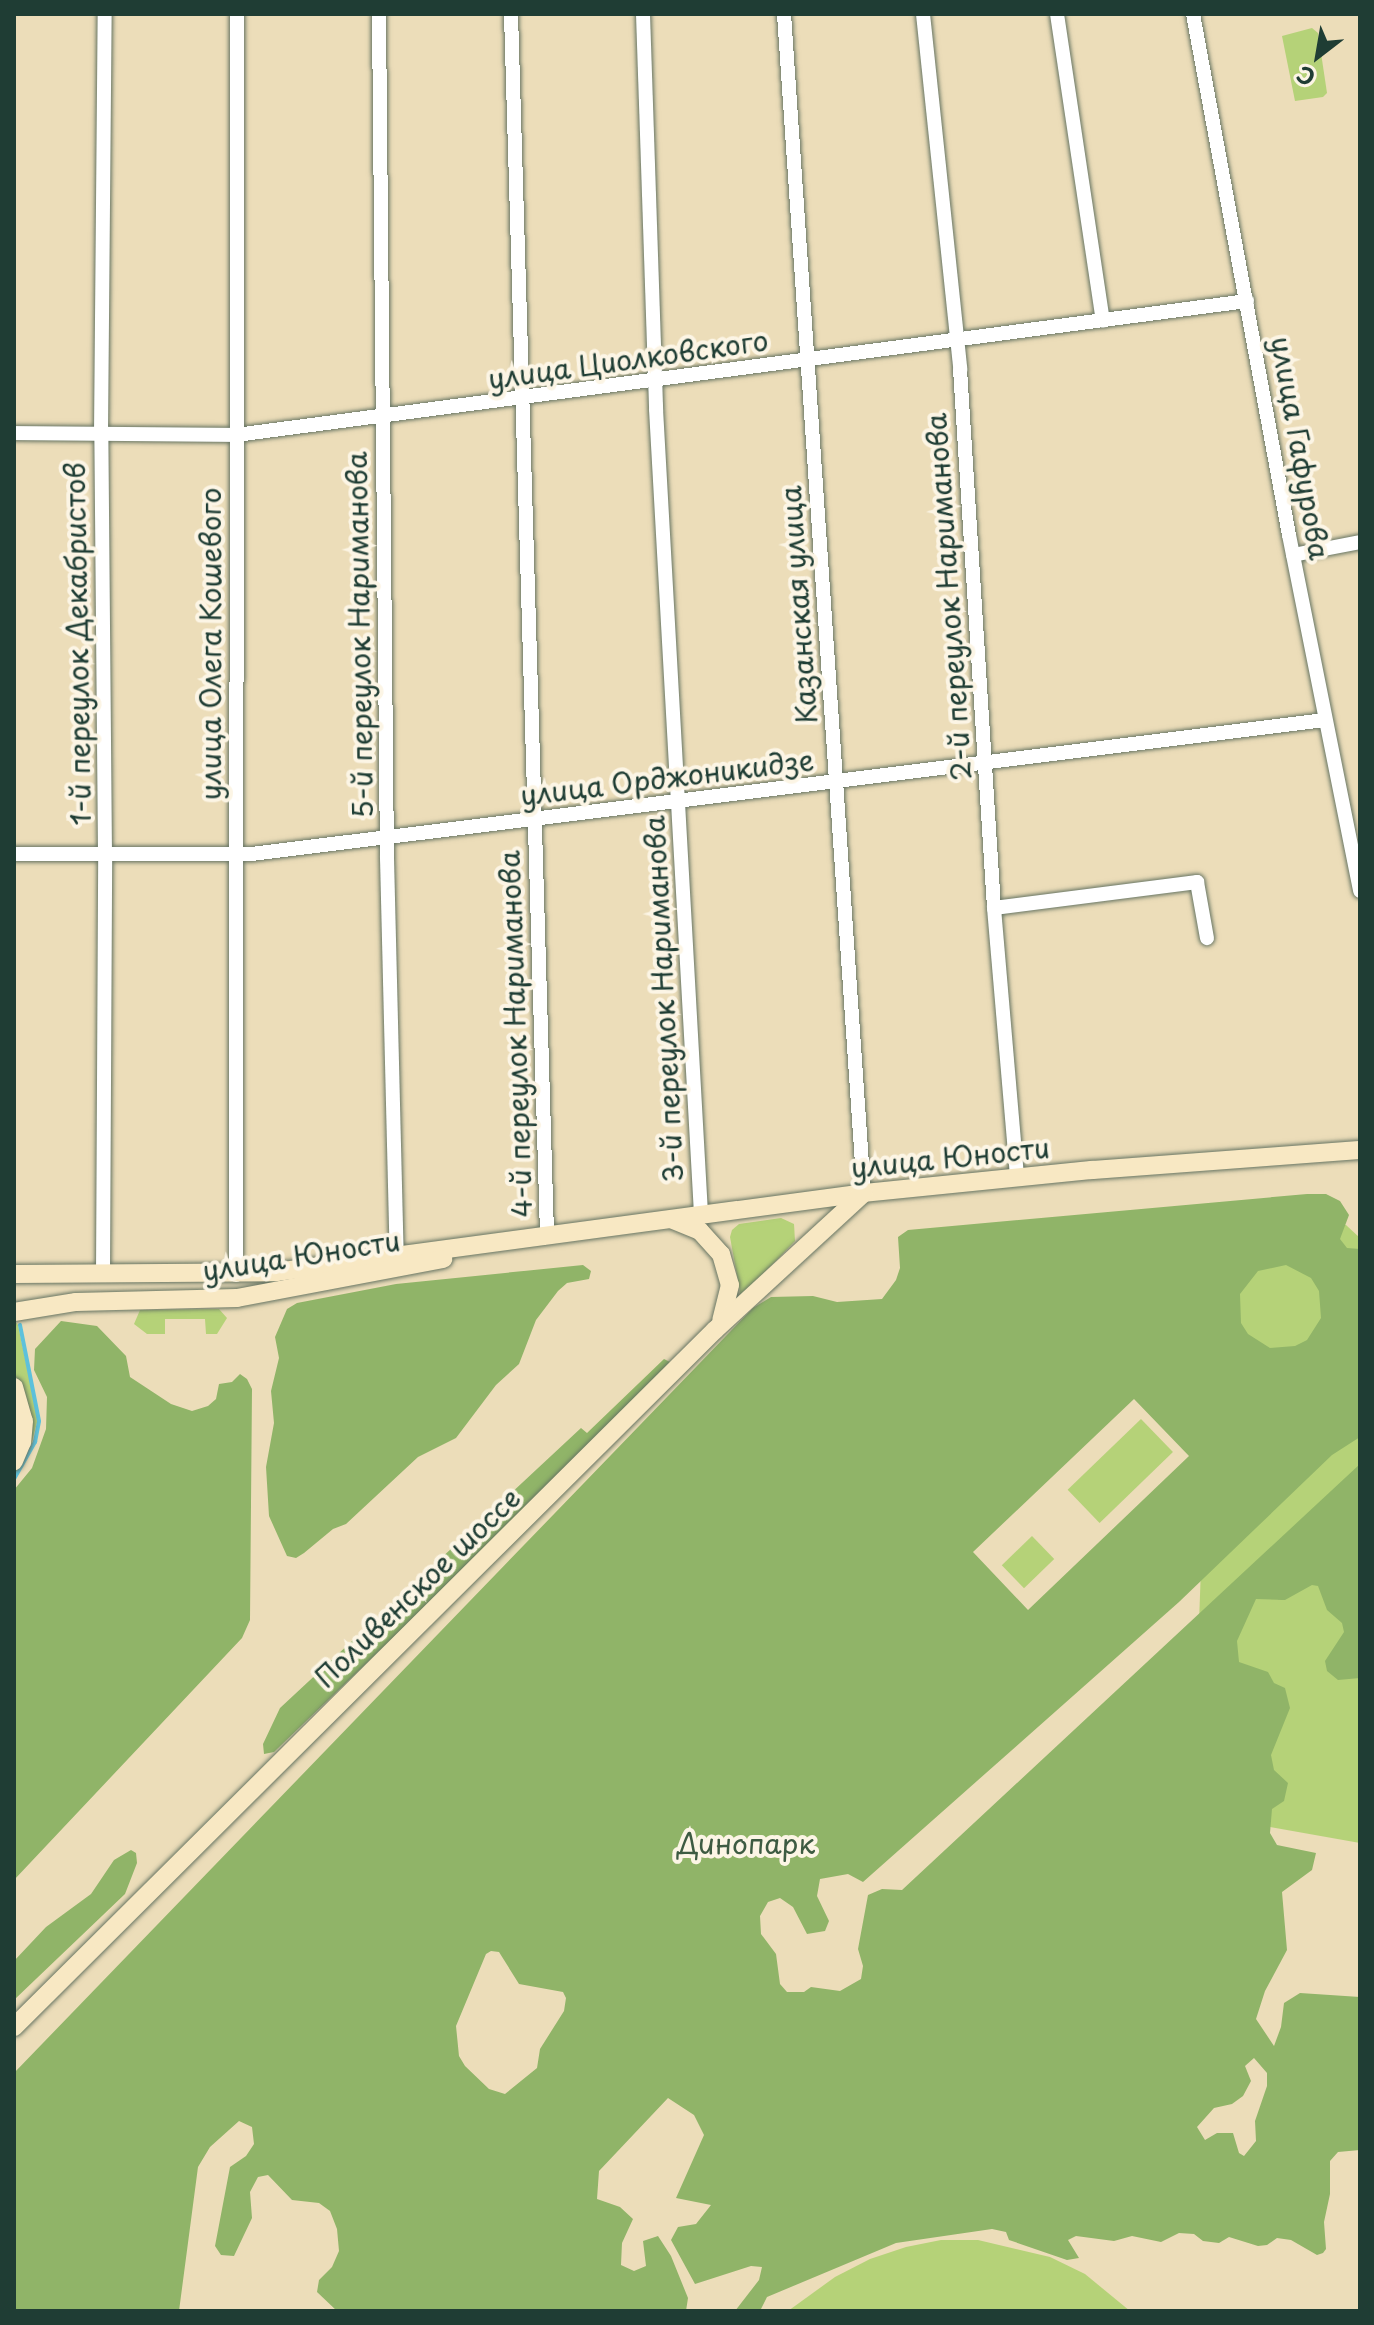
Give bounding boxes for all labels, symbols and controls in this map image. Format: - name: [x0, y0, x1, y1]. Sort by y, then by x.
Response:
- north arrow: [1278, 16, 1358, 96]
- text: С: [1290, 59, 1321, 95]
- street label: улица Циолковского: [485, 323, 771, 395]
- street label: улица Гафурова: [1265, 334, 1337, 562]
- street label: 2-й переулок Нариманова: [918, 411, 978, 783]
- street label: 5-й переулок Нариманова: [339, 451, 379, 819]
- street label: 1-й переулок Декабристов: [57, 462, 97, 826]
- street label: Казанская улица: [773, 484, 823, 726]
- street label: улица Олега Кошевого: [193, 486, 227, 802]
- street label: улица Орджоникидзе: [518, 742, 816, 812]
- street label: 3-й переулок Нариманова: [637, 814, 689, 1184]
- street label: 4-й переулок Нариманова: [492, 849, 538, 1219]
- street label: улица Юности: [849, 1130, 1051, 1184]
- street label: улица Юности: [199, 1223, 403, 1287]
- street label: Поливенское шоссе: [307, 1480, 527, 1694]
- park label: Динопарк: [677, 1826, 815, 1860]

